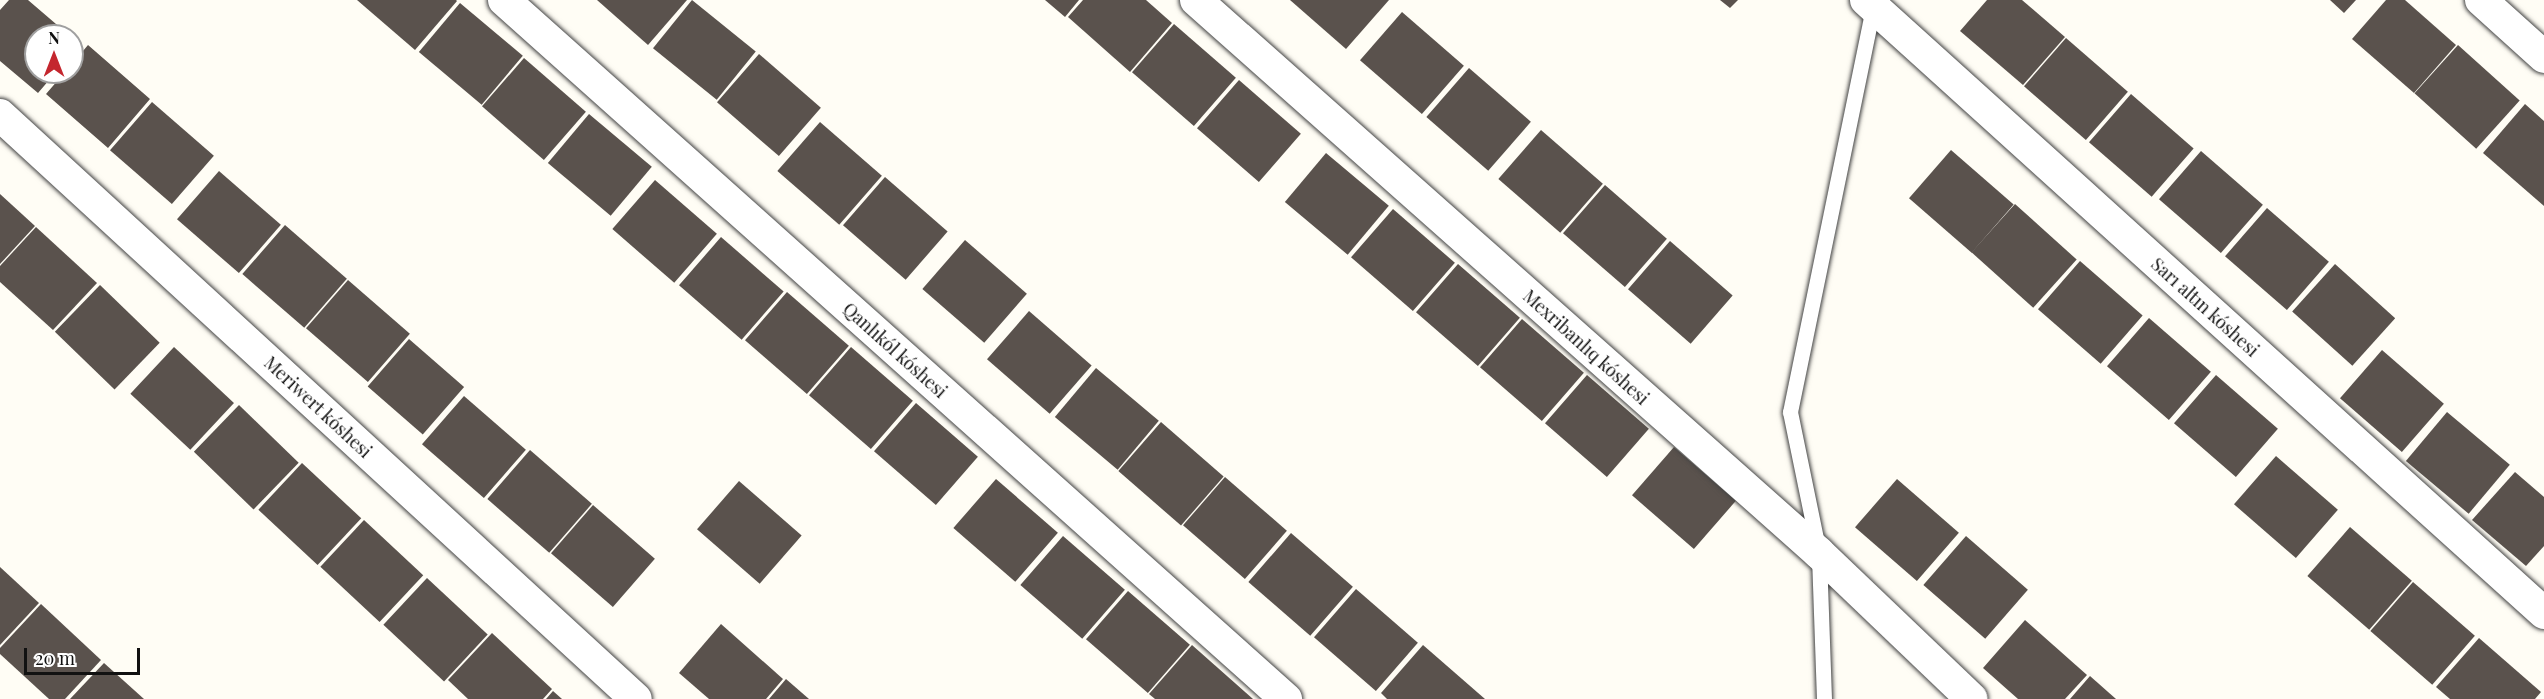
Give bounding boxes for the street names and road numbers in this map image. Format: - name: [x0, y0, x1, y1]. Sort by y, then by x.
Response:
- street label: Sarı altın kóshesi: [2147, 253, 2263, 361]
- street label: Mexribanlıq kóshesi: [1519, 285, 1653, 409]
- street label: Qanlıkól kóshesi: [839, 298, 951, 402]
- street label: Meriwert kóshesi: [260, 351, 376, 463]

